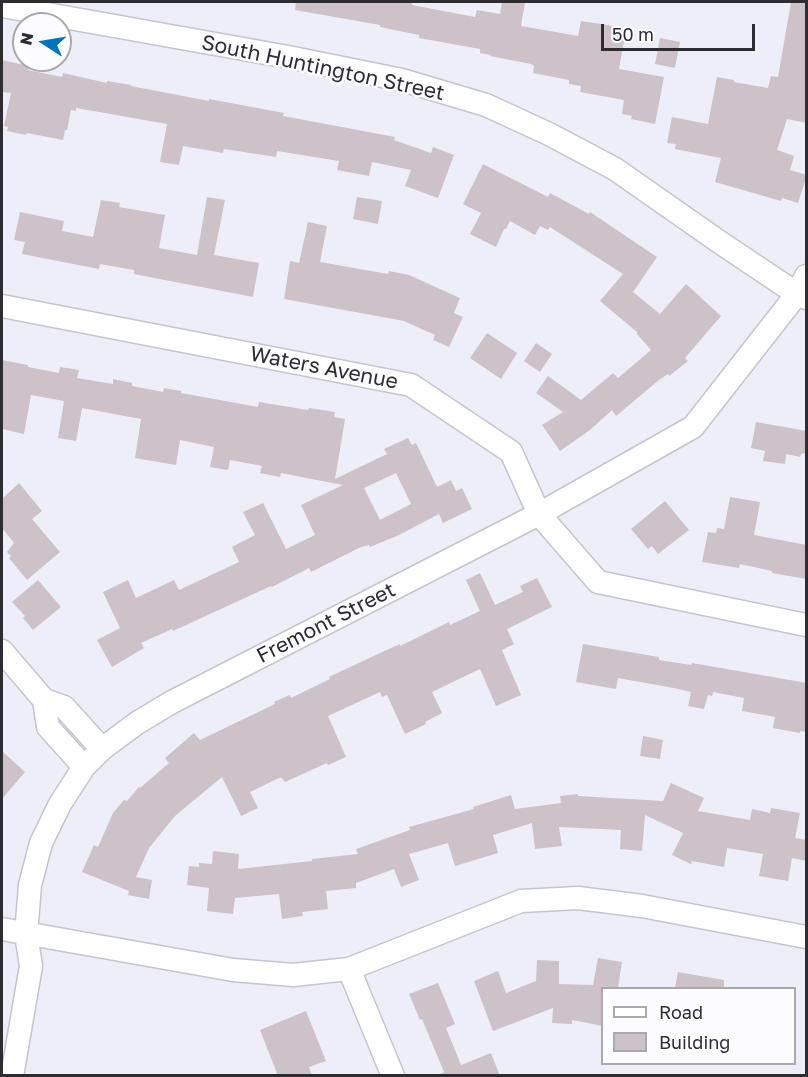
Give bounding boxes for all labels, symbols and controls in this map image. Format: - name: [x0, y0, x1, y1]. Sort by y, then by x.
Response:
- north arrow: [12, 12, 72, 72]
- scale bar: [604, 12, 758, 50]
- text: 50 m: [612, 23, 654, 45]
- street label: South Huntington Street: [199, 30, 447, 106]
- text: N: [15, 31, 37, 47]
- street label: Waters Avenue: [248, 341, 400, 395]
- street label: Fremont Street: [252, 577, 400, 669]
- legend: [601, 987, 796, 1065]
- text: Road: [659, 1001, 703, 1023]
- text: Building: [659, 1031, 730, 1053]

